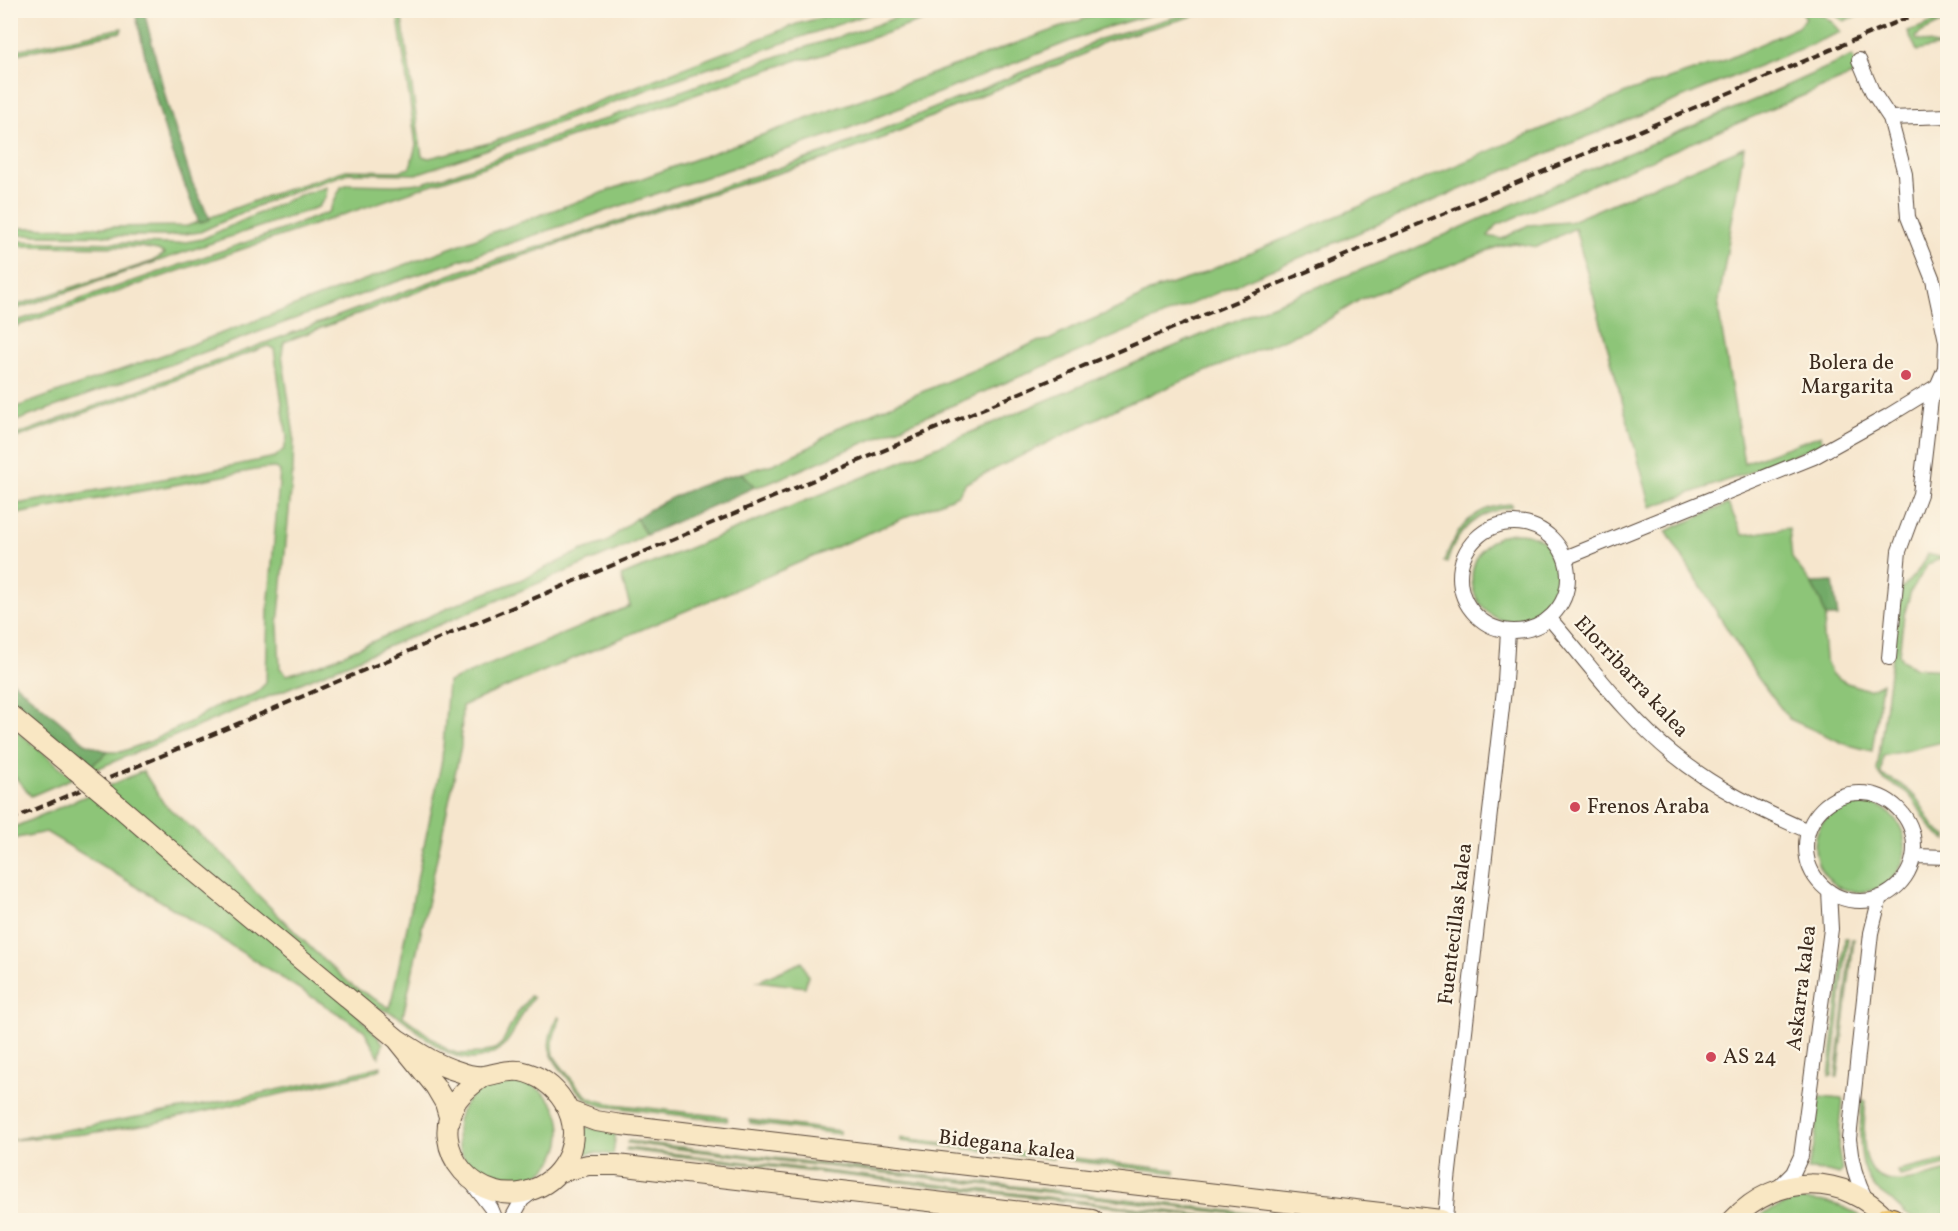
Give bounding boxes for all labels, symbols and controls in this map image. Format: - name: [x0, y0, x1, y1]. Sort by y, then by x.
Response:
- place label: Bolera de Margarita: [1801, 349, 1894, 402]
- marker: Bolera de Margarita: [1899, 368, 1913, 382]
- street label: Elorribarra kalea: [1567, 610, 1695, 744]
- place label: Frenos Araba: [1587, 793, 1710, 822]
- marker: Frenos Araba: [1568, 800, 1582, 814]
- street label: Fuentecillas kalea: [1432, 841, 1480, 1007]
- street label: Askarra kalea: [1780, 923, 1824, 1053]
- place label: AS 24: [1723, 1043, 1777, 1072]
- marker: AS 24: [1704, 1050, 1718, 1064]
- street label: Bidegana kalea: [937, 1123, 1077, 1169]

